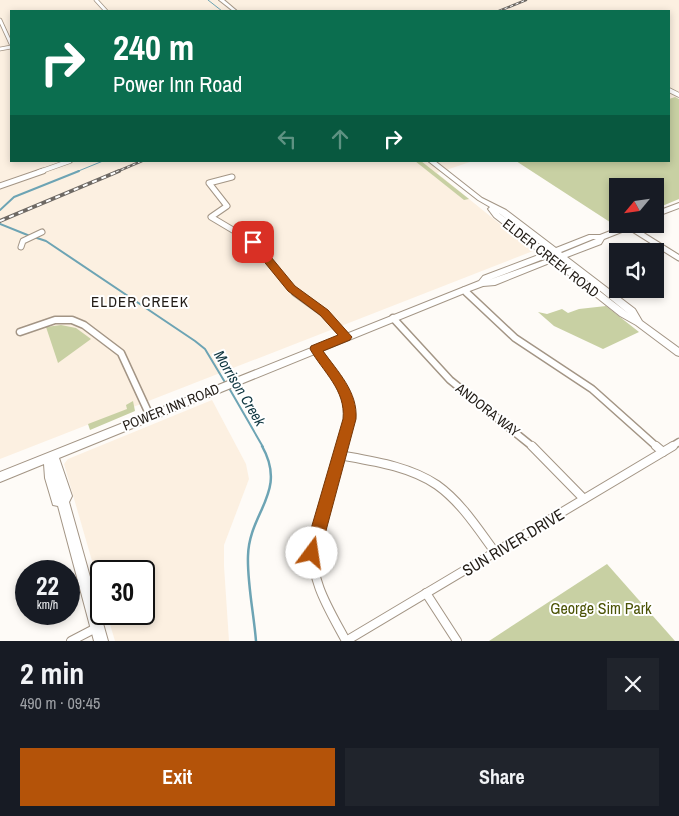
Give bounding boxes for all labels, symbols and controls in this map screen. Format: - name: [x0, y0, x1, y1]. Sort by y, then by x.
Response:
- text: 240 m: [113, 24, 194, 71]
- icon: right: [30, 30, 95, 95]
- text: Power Inn Road: [113, 69, 242, 99]
- icon: left: [273, 125, 301, 153]
- icon: ahead: [326, 125, 354, 153]
- icon: right: [379, 125, 407, 153]
- north arrow: [609, 178, 664, 232]
- map controls: [609, 178, 664, 298]
- street label: ELDER CREEK ROAD: [499, 215, 603, 301]
- pin: [232, 221, 274, 263]
- icon: arrive: [239, 228, 267, 256]
- button: sound: [609, 243, 664, 298]
- district label: ELDER CREEK: [91, 291, 189, 312]
- water label: Morrison Creek: [209, 346, 271, 430]
- street label: POWER INN ROAD: [120, 379, 222, 435]
- street label: ANDORA WAY: [451, 379, 524, 441]
- street label: SUN RIVER DRIVE: [458, 503, 568, 581]
- position arrow: [285, 526, 337, 578]
- speed limit sign: 30: [90, 560, 155, 625]
- text: 22: [36, 569, 59, 603]
- text: km/h: [37, 597, 58, 613]
- park label: George Sim Park: [550, 597, 652, 619]
- text: 2 min: [20, 653, 84, 693]
- button: close: [607, 658, 659, 710]
- text: 490 m · 09:45: [20, 692, 100, 714]
- button: Exit: [20, 748, 335, 806]
- button: Share: [345, 748, 659, 806]

